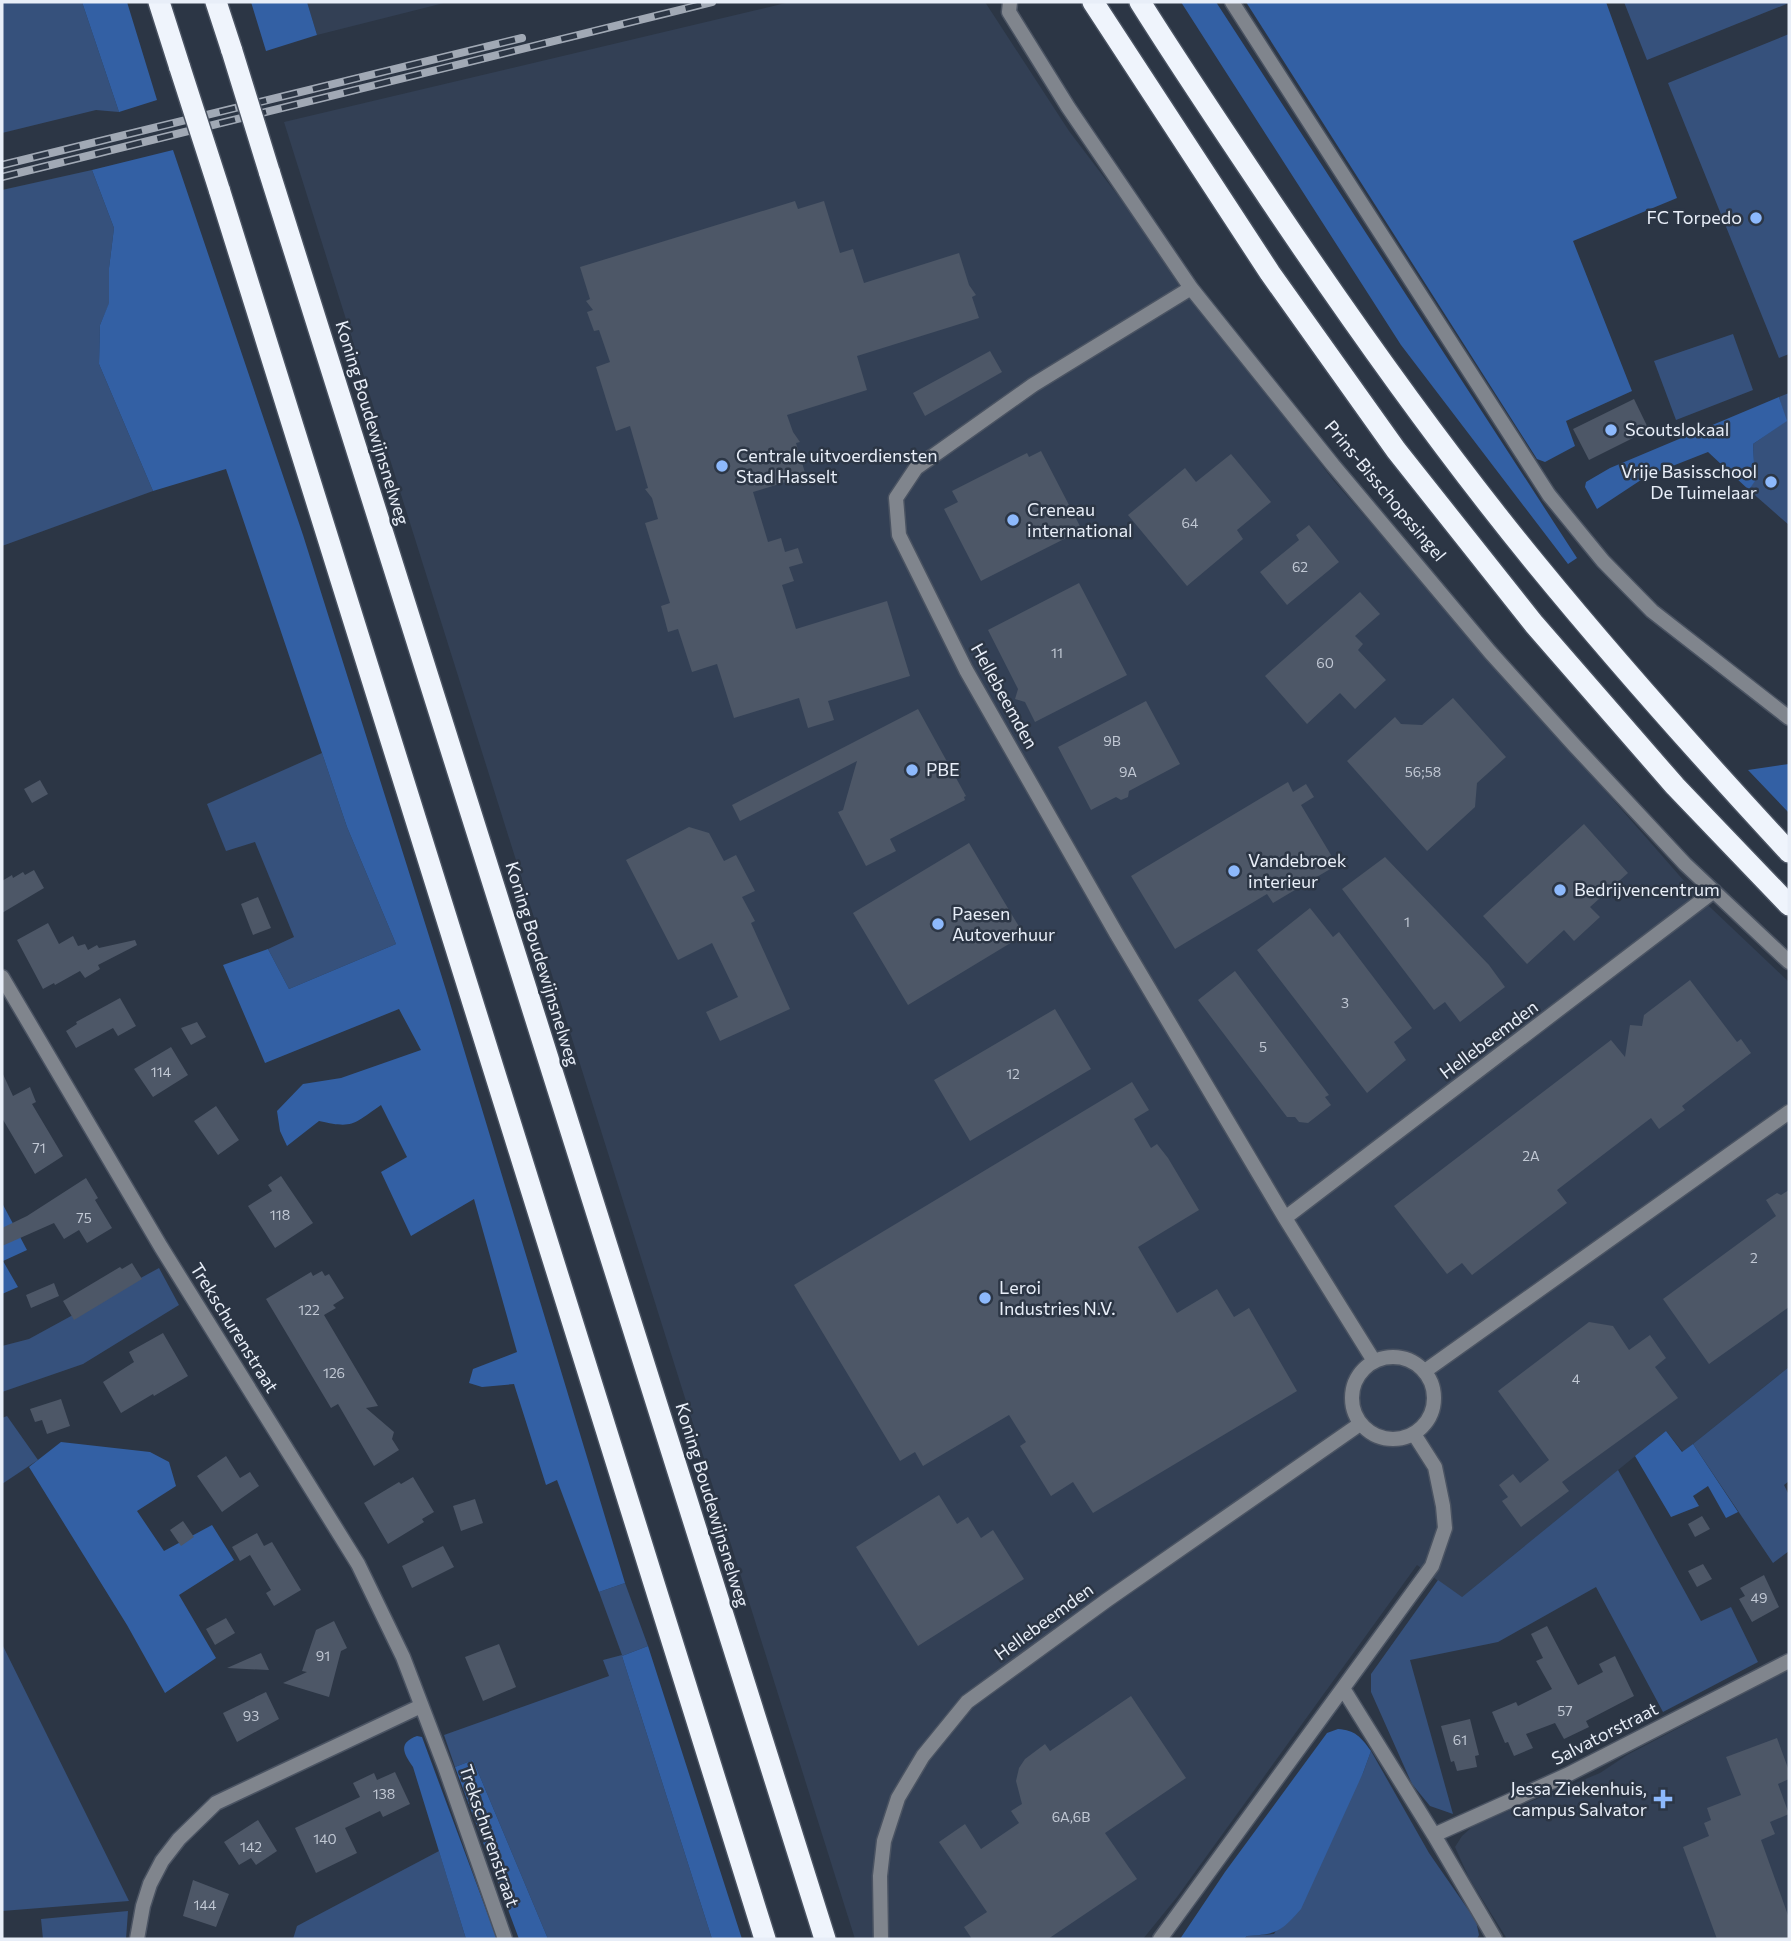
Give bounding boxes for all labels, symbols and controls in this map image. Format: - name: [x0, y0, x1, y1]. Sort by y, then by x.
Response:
- place label: FC Torpedo: [1647, 206, 1742, 228]
- marker: FC Torpedo: [1748, 210, 1764, 226]
- street label: Koning Boudewijnsnelweg: [331, 318, 415, 528]
- street label: Prins-Bisschopssingel: [1320, 415, 1451, 565]
- place label: Scoutslokaal: [1625, 418, 1729, 440]
- marker: Scoutslokaal: [1603, 422, 1619, 438]
- place label: Centrale uitvoerdiensten Stad Hasselt: [736, 444, 938, 487]
- marker: Centrale uitvoerdiensten Stad Hasselt: [714, 458, 730, 474]
- place label: Vrije Basisschool De Tuimelaar: [1621, 460, 1757, 503]
- marker: Vrije Basisschool De Tuimelaar: [1763, 474, 1779, 490]
- place label: Creneau international: [1027, 498, 1133, 541]
- marker: Creneau international: [1005, 512, 1021, 528]
- house number: 64: [1182, 514, 1199, 531]
- house number: 62: [1292, 558, 1308, 575]
- street label: Hellebeemden: [967, 639, 1043, 752]
- house number: 11: [1051, 644, 1063, 661]
- house number: 60: [1316, 654, 1334, 671]
- house number: 9B: [1103, 732, 1121, 749]
- place label: PBE: [926, 758, 960, 780]
- marker: PBE: [904, 762, 920, 778]
- house number: 9A: [1119, 763, 1137, 780]
- house number: 56;58: [1405, 763, 1441, 780]
- place label: Vandebroek interieur: [1248, 849, 1347, 892]
- street label: Koning Boudewijnsnelweg: [501, 859, 585, 1069]
- marker: Vandebroek interieur: [1226, 863, 1242, 879]
- place label: Bedrijvencentrum: [1574, 878, 1720, 900]
- marker: Bedrijvencentrum: [1552, 882, 1568, 898]
- place label: Paesen Autoverhuur: [952, 902, 1055, 945]
- house number: 1: [1404, 913, 1410, 930]
- marker: Paesen Autoverhuur: [930, 916, 946, 932]
- house number: 3: [1341, 994, 1349, 1011]
- street label: Hellebeemden: [1435, 995, 1542, 1083]
- house number: 5: [1259, 1038, 1267, 1055]
- house number: 114: [151, 1063, 172, 1080]
- house number: 12: [1006, 1065, 1020, 1082]
- house number: 71: [32, 1139, 46, 1156]
- house number: 2A: [1522, 1147, 1540, 1164]
- house number: 118: [270, 1206, 290, 1223]
- house number: 75: [76, 1209, 92, 1226]
- house number: 2: [1750, 1249, 1758, 1266]
- street label: Trekschurenstraat: [186, 1258, 284, 1397]
- place label: Leroi Industries N.V.: [999, 1276, 1116, 1319]
- marker: Leroi Industries N.V.: [977, 1290, 993, 1306]
- house number: 122: [298, 1301, 320, 1318]
- house number: 126: [323, 1364, 345, 1381]
- house number: 4: [1572, 1370, 1581, 1387]
- street label: Koning Boudewijnsnelweg: [671, 1400, 755, 1610]
- street label: Hellebeemden: [990, 1578, 1097, 1665]
- house number: 49: [1751, 1589, 1767, 1606]
- house number: 91: [316, 1647, 330, 1664]
- street label: Salvatorstraat: [1548, 1697, 1662, 1769]
- house number: 57: [1557, 1702, 1573, 1719]
- house number: 93: [243, 1707, 259, 1724]
- house number: 61: [1453, 1731, 1467, 1748]
- street label: Trekschurenstraat: [455, 1762, 525, 1910]
- place label: Jessa Ziekenhuis, campus Salvator: [1510, 1777, 1647, 1820]
- house number: 138: [373, 1785, 395, 1802]
- marker: Jessa Ziekenhuis, campus Salvator: [1653, 1789, 1673, 1809]
- house number: 6A,6B: [1052, 1808, 1090, 1825]
- house number: 140: [313, 1830, 337, 1847]
- house number: 142: [240, 1838, 262, 1855]
- house number: 144: [194, 1896, 217, 1913]

